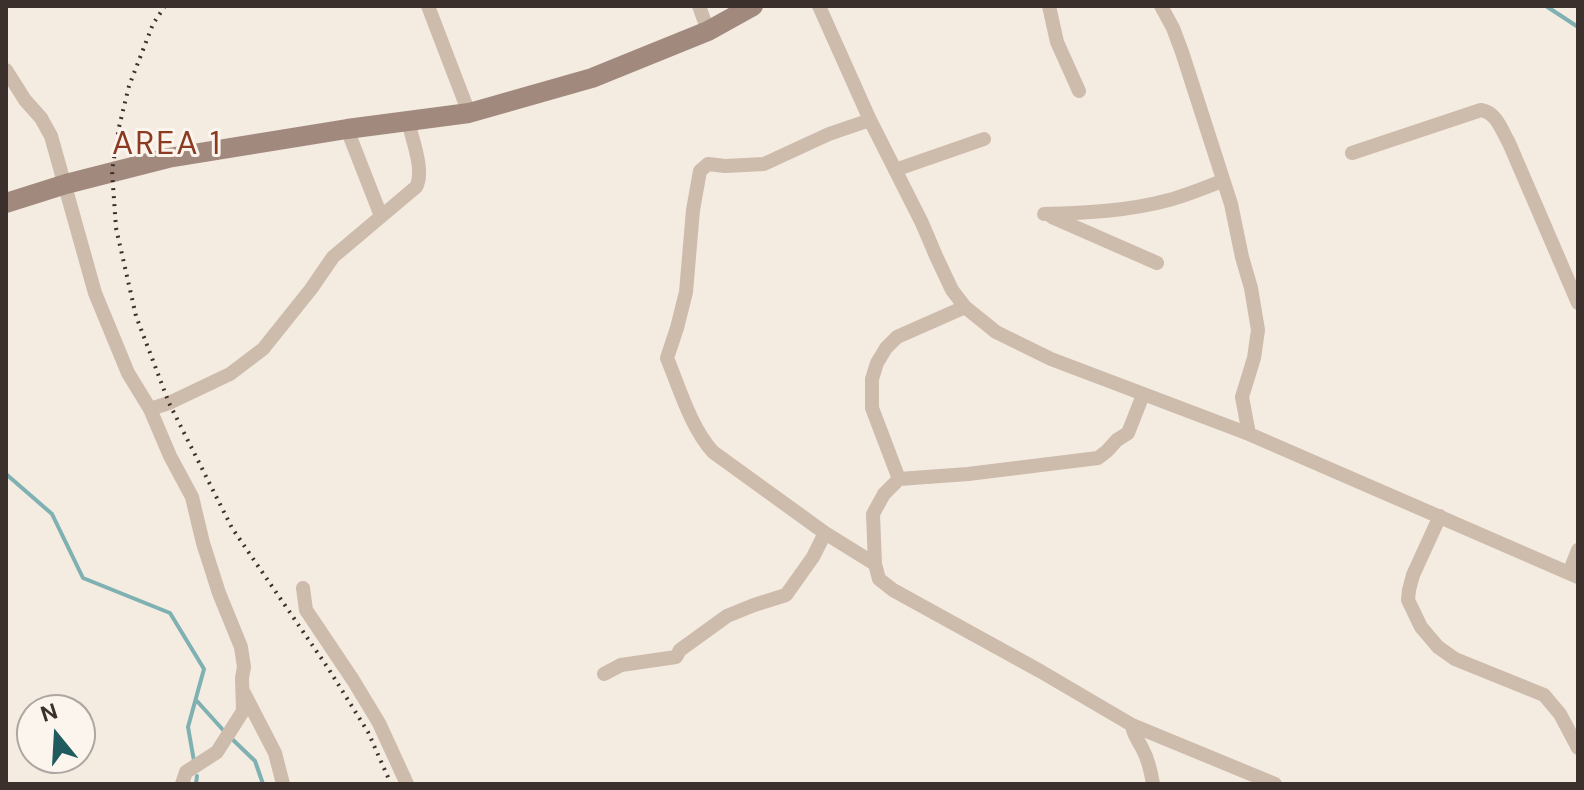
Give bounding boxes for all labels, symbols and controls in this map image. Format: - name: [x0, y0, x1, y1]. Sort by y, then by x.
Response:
- district label: AREA 1: [112, 127, 222, 165]
- north arrow: [16, 694, 96, 774]
- text: N: [37, 696, 61, 729]

